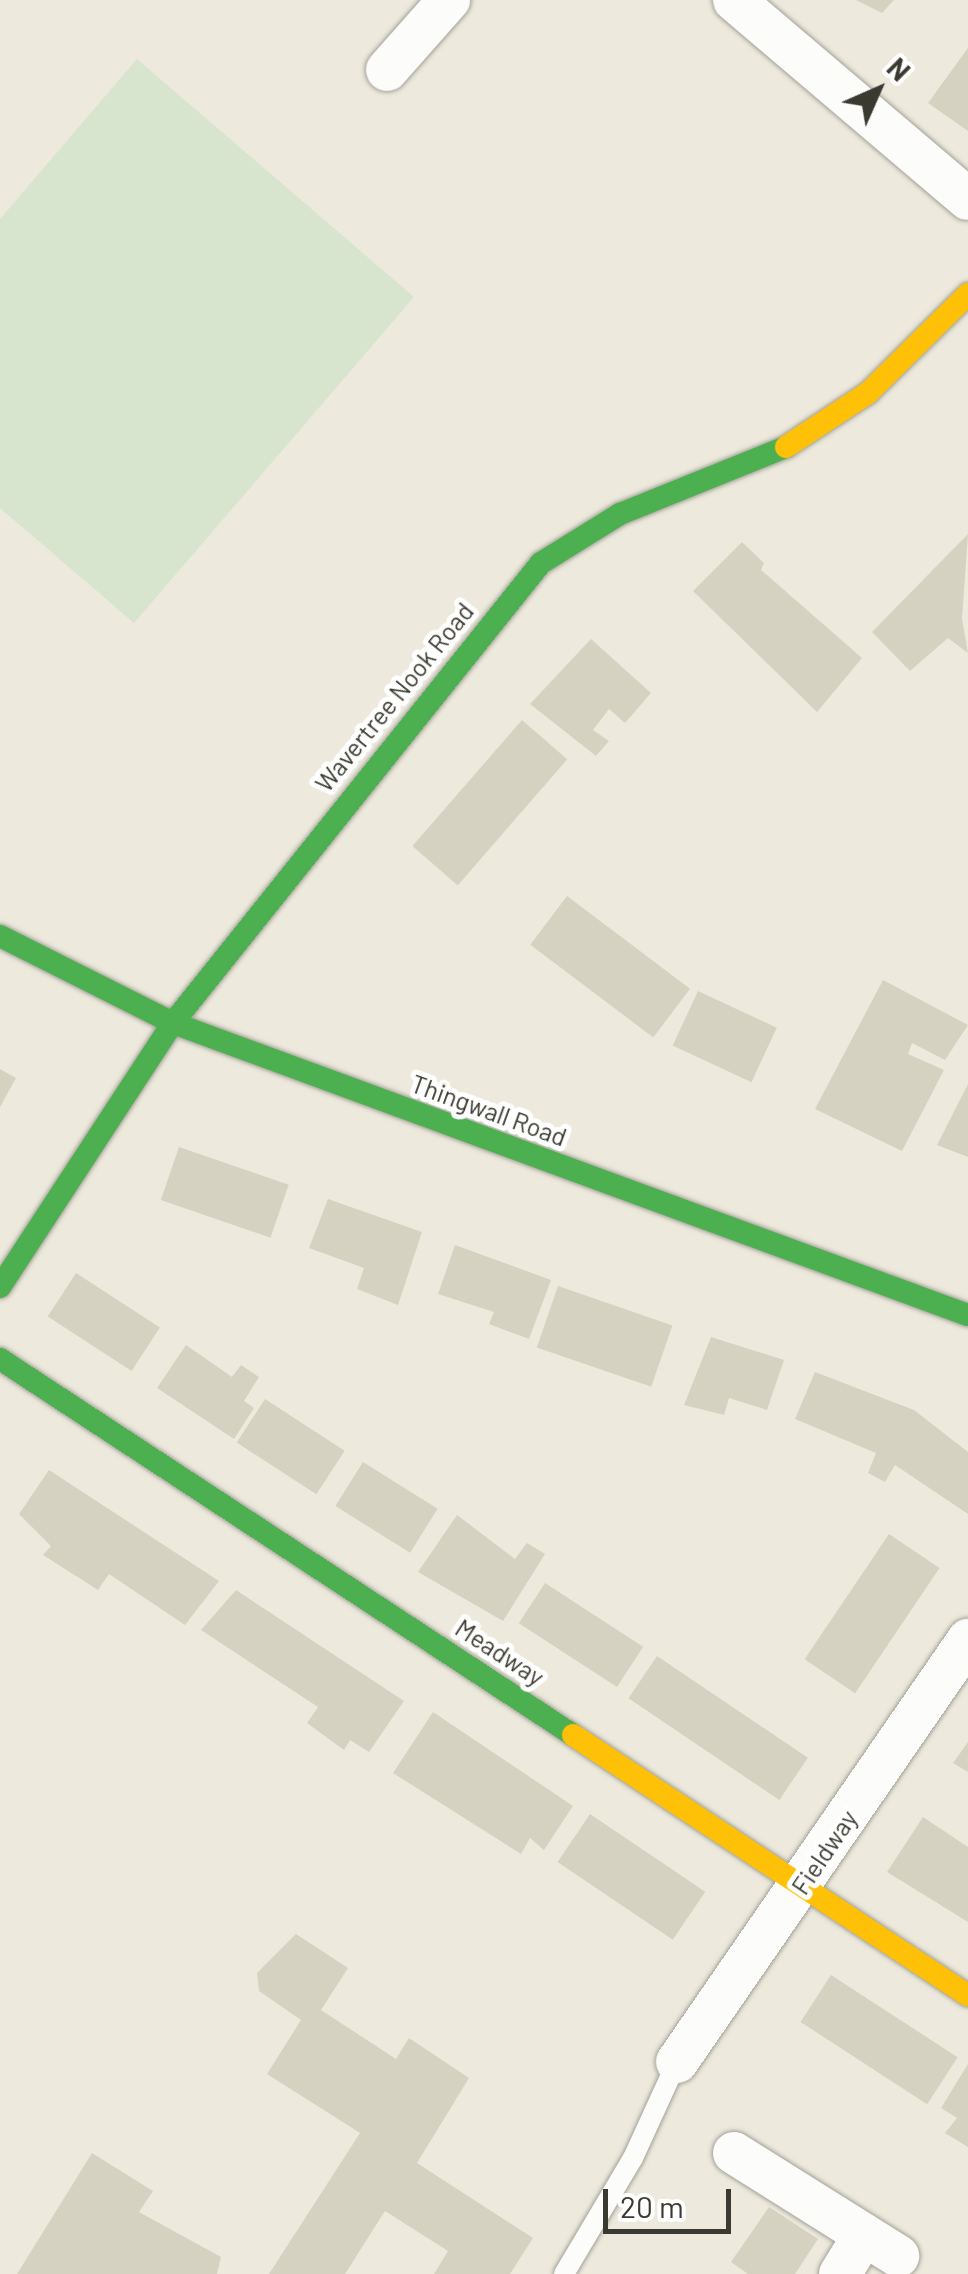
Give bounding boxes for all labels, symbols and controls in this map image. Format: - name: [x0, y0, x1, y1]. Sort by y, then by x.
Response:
- north arrow: [828, 40, 928, 140]
- text: N: [881, 50, 918, 87]
- street label: Wavertree Nook Road: [309, 597, 479, 797]
- street label: Thingwall Road: [407, 1068, 571, 1152]
- street label: Meadway: [450, 1612, 550, 1692]
- street label: Fieldway: [785, 1804, 863, 1900]
- scale bar: [608, 2169, 736, 2231]
- text: 20 m: [620, 2188, 684, 2224]

